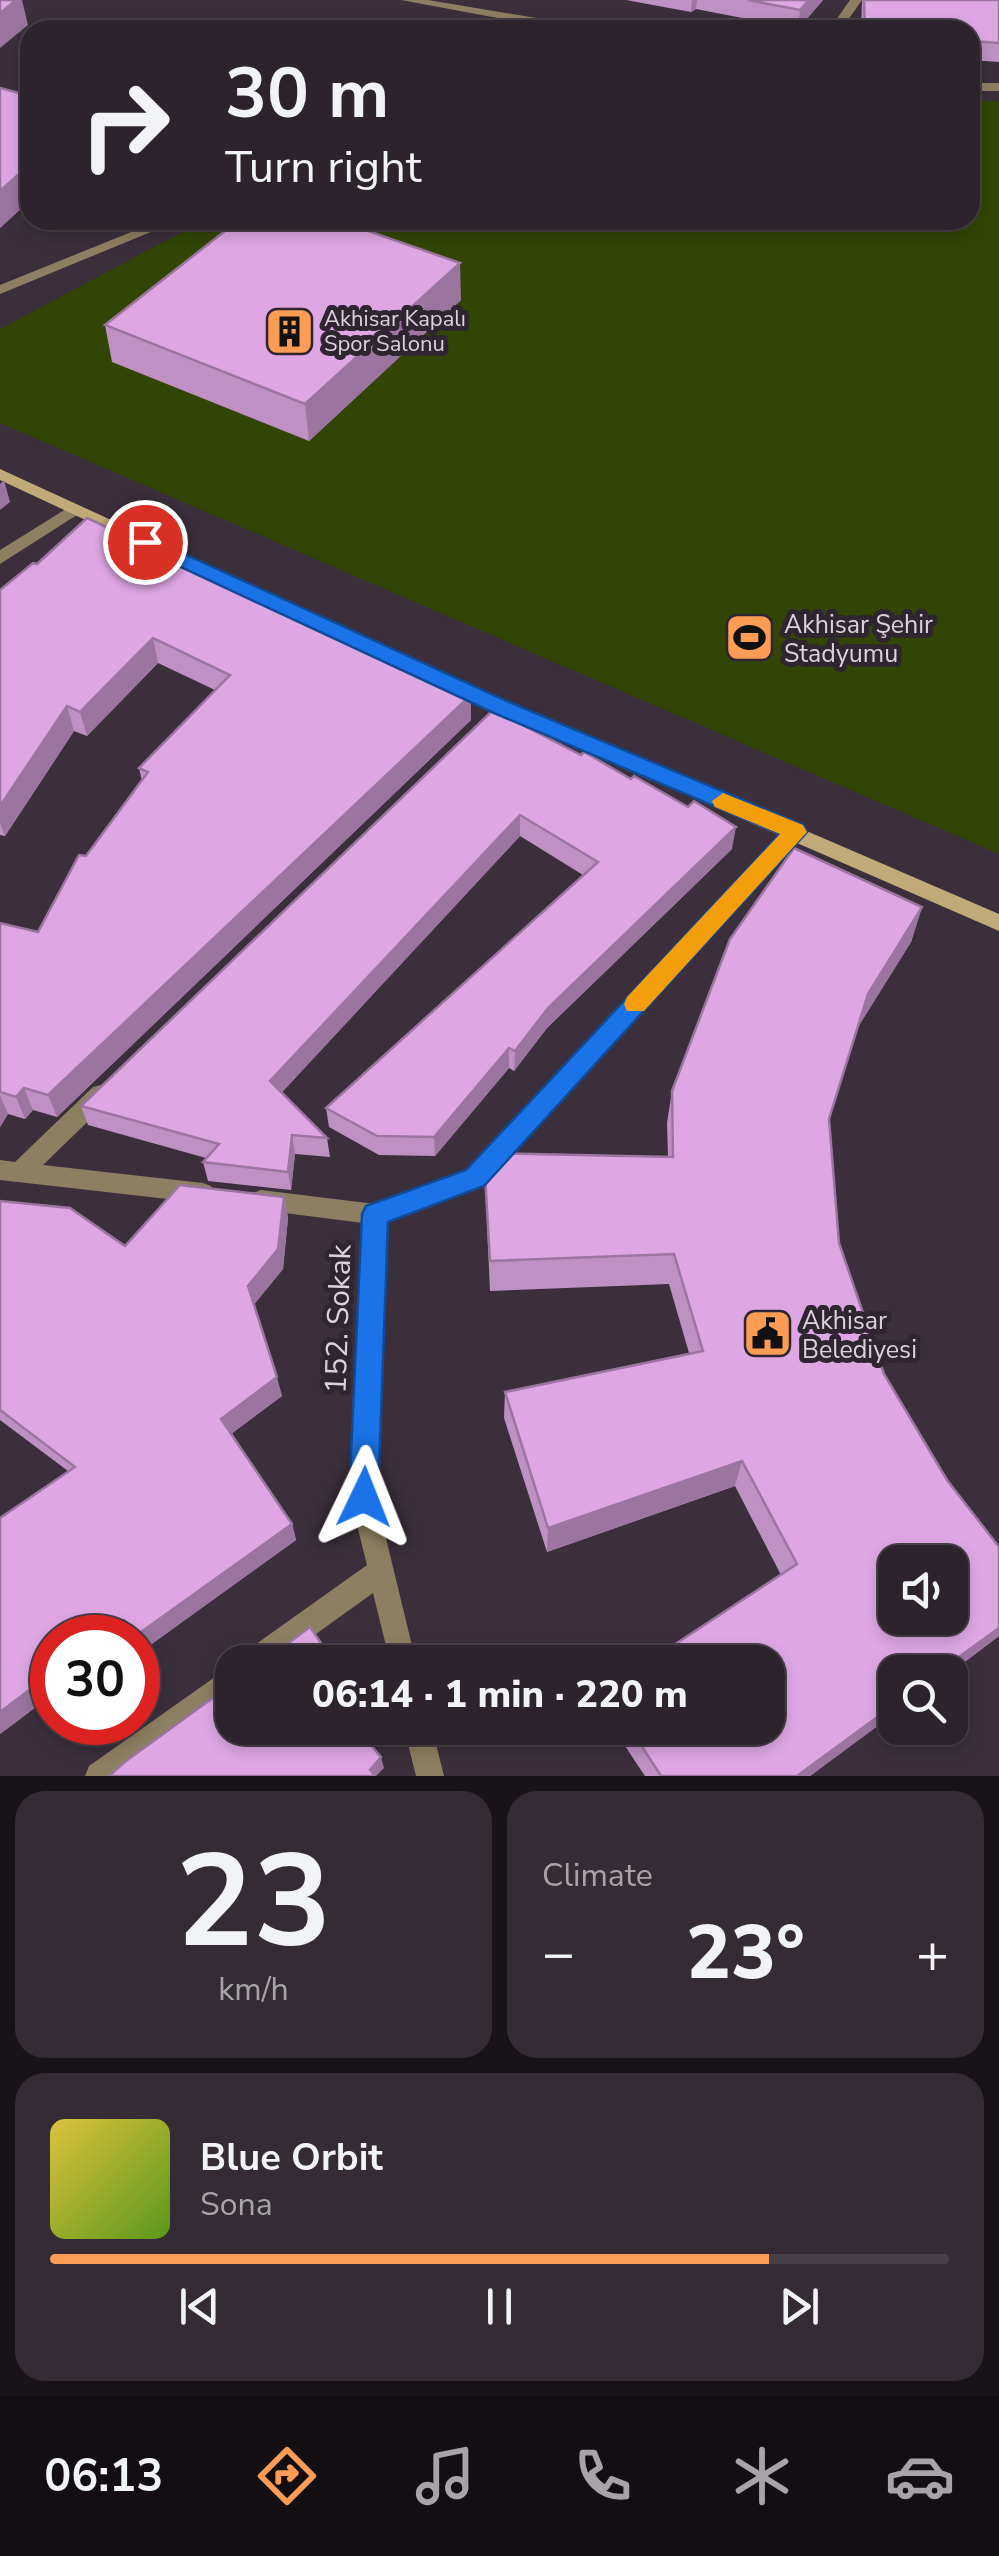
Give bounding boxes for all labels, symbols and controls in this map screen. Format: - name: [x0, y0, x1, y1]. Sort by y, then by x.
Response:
- text: 30 m: [225, 46, 389, 142]
- icon: right: [60, 60, 190, 190]
- text: Turn right: [225, 137, 422, 198]
- place label: Akhisar Kapalı Spor Salonu: [324, 304, 466, 359]
- building icon: Akhisar Kapalı Spor Salonu: [263, 305, 315, 357]
- pin: [103, 500, 188, 585]
- icon: arrive: [118, 515, 173, 570]
- place label: Akhisar Şehir Stadyumu: [784, 608, 933, 671]
- sports icon: Akhisar Şehir Stadyumu: [723, 612, 775, 664]
- street label: 152. Sokak: [315, 1243, 362, 1394]
- place label: Akhisar Belediyesi: [802, 1304, 917, 1367]
- public building icon: Akhisar Belediyesi: [741, 1308, 793, 1360]
- position arrow: [312, 1445, 416, 1549]
- map controls: [878, 1545, 968, 1745]
- button: sound: [878, 1545, 968, 1635]
- speed limit sign: 30: [30, 1615, 160, 1745]
- button: search: [878, 1655, 968, 1745]
- text: 06:14 · 1 min · 220 m: [312, 1669, 688, 1720]
- text: 23: [175, 1814, 332, 1991]
- text: Climate: [542, 1854, 653, 1897]
- text: 23°: [686, 1902, 805, 2004]
- text: −: [542, 1916, 575, 1991]
- text: +: [916, 1916, 949, 1991]
- text: km/h: [218, 1968, 289, 2011]
- text: Blue Orbit: [200, 2132, 383, 2183]
- text: Sona: [200, 2183, 273, 2226]
- icon: previous: [172, 2279, 227, 2334]
- icon: pause: [472, 2279, 527, 2334]
- icon: next: [772, 2279, 827, 2334]
- icon: directions: [252, 2441, 322, 2511]
- icon: music: [410, 2441, 480, 2511]
- icon: phone: [568, 2441, 638, 2511]
- icon: climate: [727, 2441, 797, 2511]
- icon: car: [885, 2441, 955, 2511]
- text: 06:13: [44, 2446, 163, 2507]

